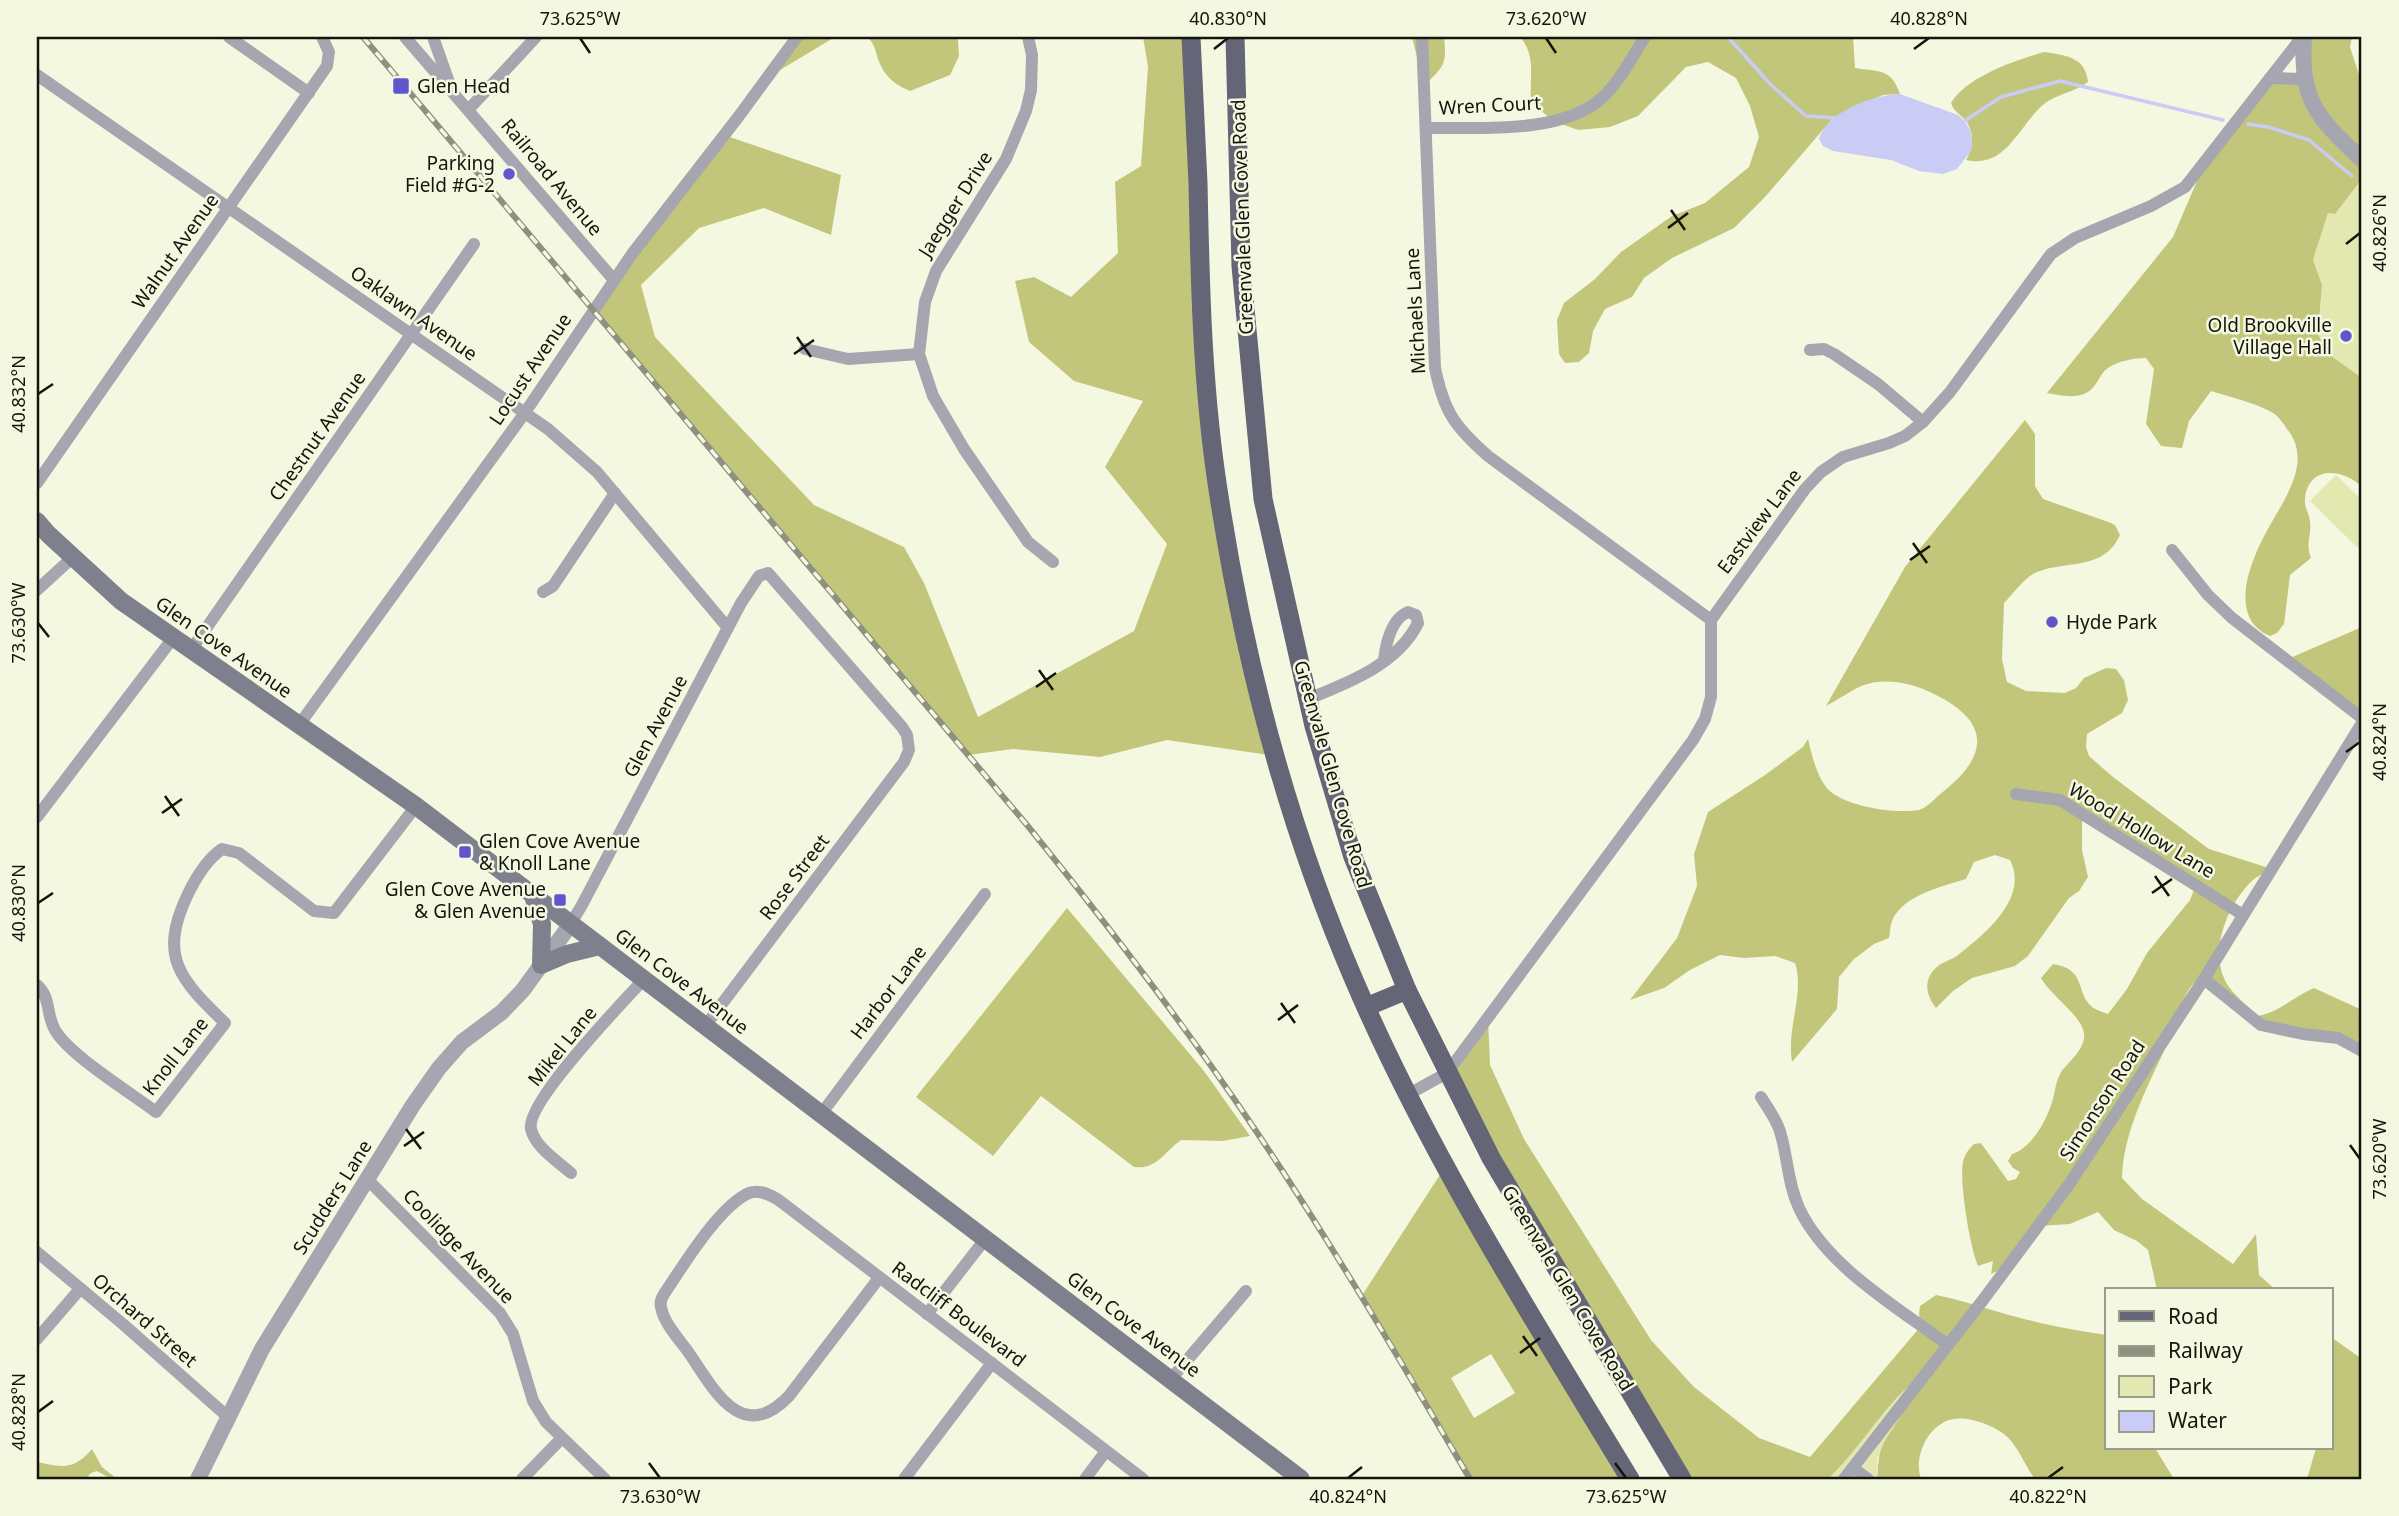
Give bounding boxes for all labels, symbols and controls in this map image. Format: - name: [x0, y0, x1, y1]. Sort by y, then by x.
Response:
- text: 73.625°W: [540, 6, 621, 30]
- text: 40.830°N: [1189, 6, 1267, 30]
- text: 73.620°W: [1506, 6, 1587, 30]
- text: 40.828°N: [1890, 6, 1968, 30]
- place label: Glen Head: [417, 73, 510, 99]
- marker: Glen Head: [391, 76, 411, 96]
- street label: Wren Court: [1438, 89, 1542, 121]
- street label: Greenvale Glen Cove Road: [1225, 99, 1259, 335]
- street label: Railroad Avenue: [495, 113, 609, 241]
- street label: Jaegger Drive: [911, 146, 998, 264]
- place label: Parking Field #G-2: [405, 150, 495, 198]
- marker: Parking Field #G-2: [501, 166, 517, 182]
- street label: Walnut Avenue: [126, 188, 224, 314]
- text: 40.826°N: [2367, 194, 2391, 272]
- street label: Michaels Lane: [1399, 247, 1431, 375]
- street label: Oaklawn Avenue: [345, 259, 483, 367]
- street label: Locust Avenue: [483, 308, 577, 430]
- place label: Old Brookville Village Hall: [2208, 312, 2332, 360]
- marker: Old Brookville Village Hall: [2338, 328, 2354, 344]
- text: 40.832°N: [6, 355, 30, 433]
- street label: Chestnut Avenue: [263, 366, 371, 506]
- street label: Eastview Lane: [1711, 463, 1807, 579]
- text: 73.630°W: [6, 582, 30, 663]
- street label: Glen Cove Avenue: [150, 590, 298, 704]
- place label: Hyde Park: [2066, 609, 2157, 635]
- marker: Hyde Park: [2044, 614, 2060, 630]
- street label: Greenvale Glen Cove Road: [1288, 657, 1378, 891]
- street label: Glen Avenue: [617, 670, 693, 782]
- text: 40.824°N: [2367, 703, 2391, 781]
- street label: Wood Hollow Lane: [2064, 776, 2220, 884]
- place label: Glen Cove Avenue & Knoll Lane: [479, 828, 640, 876]
- street label: Rose Street: [753, 829, 835, 925]
- marker: Glen Cove Avenue & Knoll Lane: [457, 844, 473, 860]
- text: 40.830°N: [6, 864, 30, 942]
- place label: Glen Cove Avenue & Glen Avenue: [385, 876, 546, 924]
- marker: Glen Cove Avenue & Glen Avenue: [552, 892, 568, 908]
- street label: Glen Cove Avenue: [610, 922, 754, 1040]
- street label: Harbor Lane: [844, 940, 932, 1044]
- street label: Mikel Lane: [522, 1001, 602, 1091]
- street label: Knoll Lane: [136, 1011, 214, 1101]
- street label: Simonson Road: [2053, 1035, 2151, 1165]
- text: 73.620°W: [2367, 1118, 2391, 1199]
- street label: Scudders Lane: [286, 1135, 378, 1259]
- street label: Greenvale Glen Cove Road: [1496, 1180, 1640, 1396]
- street label: Coolidge Avenue: [397, 1183, 521, 1309]
- street label: Radcliff Boulevard: [887, 1255, 1031, 1373]
- street label: Glen Cove Avenue: [1062, 1265, 1206, 1383]
- street label: Orchard Street: [87, 1267, 203, 1373]
- legend: [2105, 1288, 2332, 1450]
- text: Road: [2168, 1302, 2218, 1330]
- text: Railway: [2168, 1336, 2243, 1364]
- text: Park: [2168, 1372, 2213, 1400]
- text: 40.828°N: [6, 1373, 30, 1451]
- text: Water: [2168, 1406, 2227, 1434]
- text: 73.630°W: [620, 1484, 701, 1508]
- text: 40.824°N: [1309, 1484, 1387, 1508]
- text: 73.625°W: [1586, 1484, 1667, 1508]
- text: 40.822°N: [2009, 1484, 2087, 1508]

